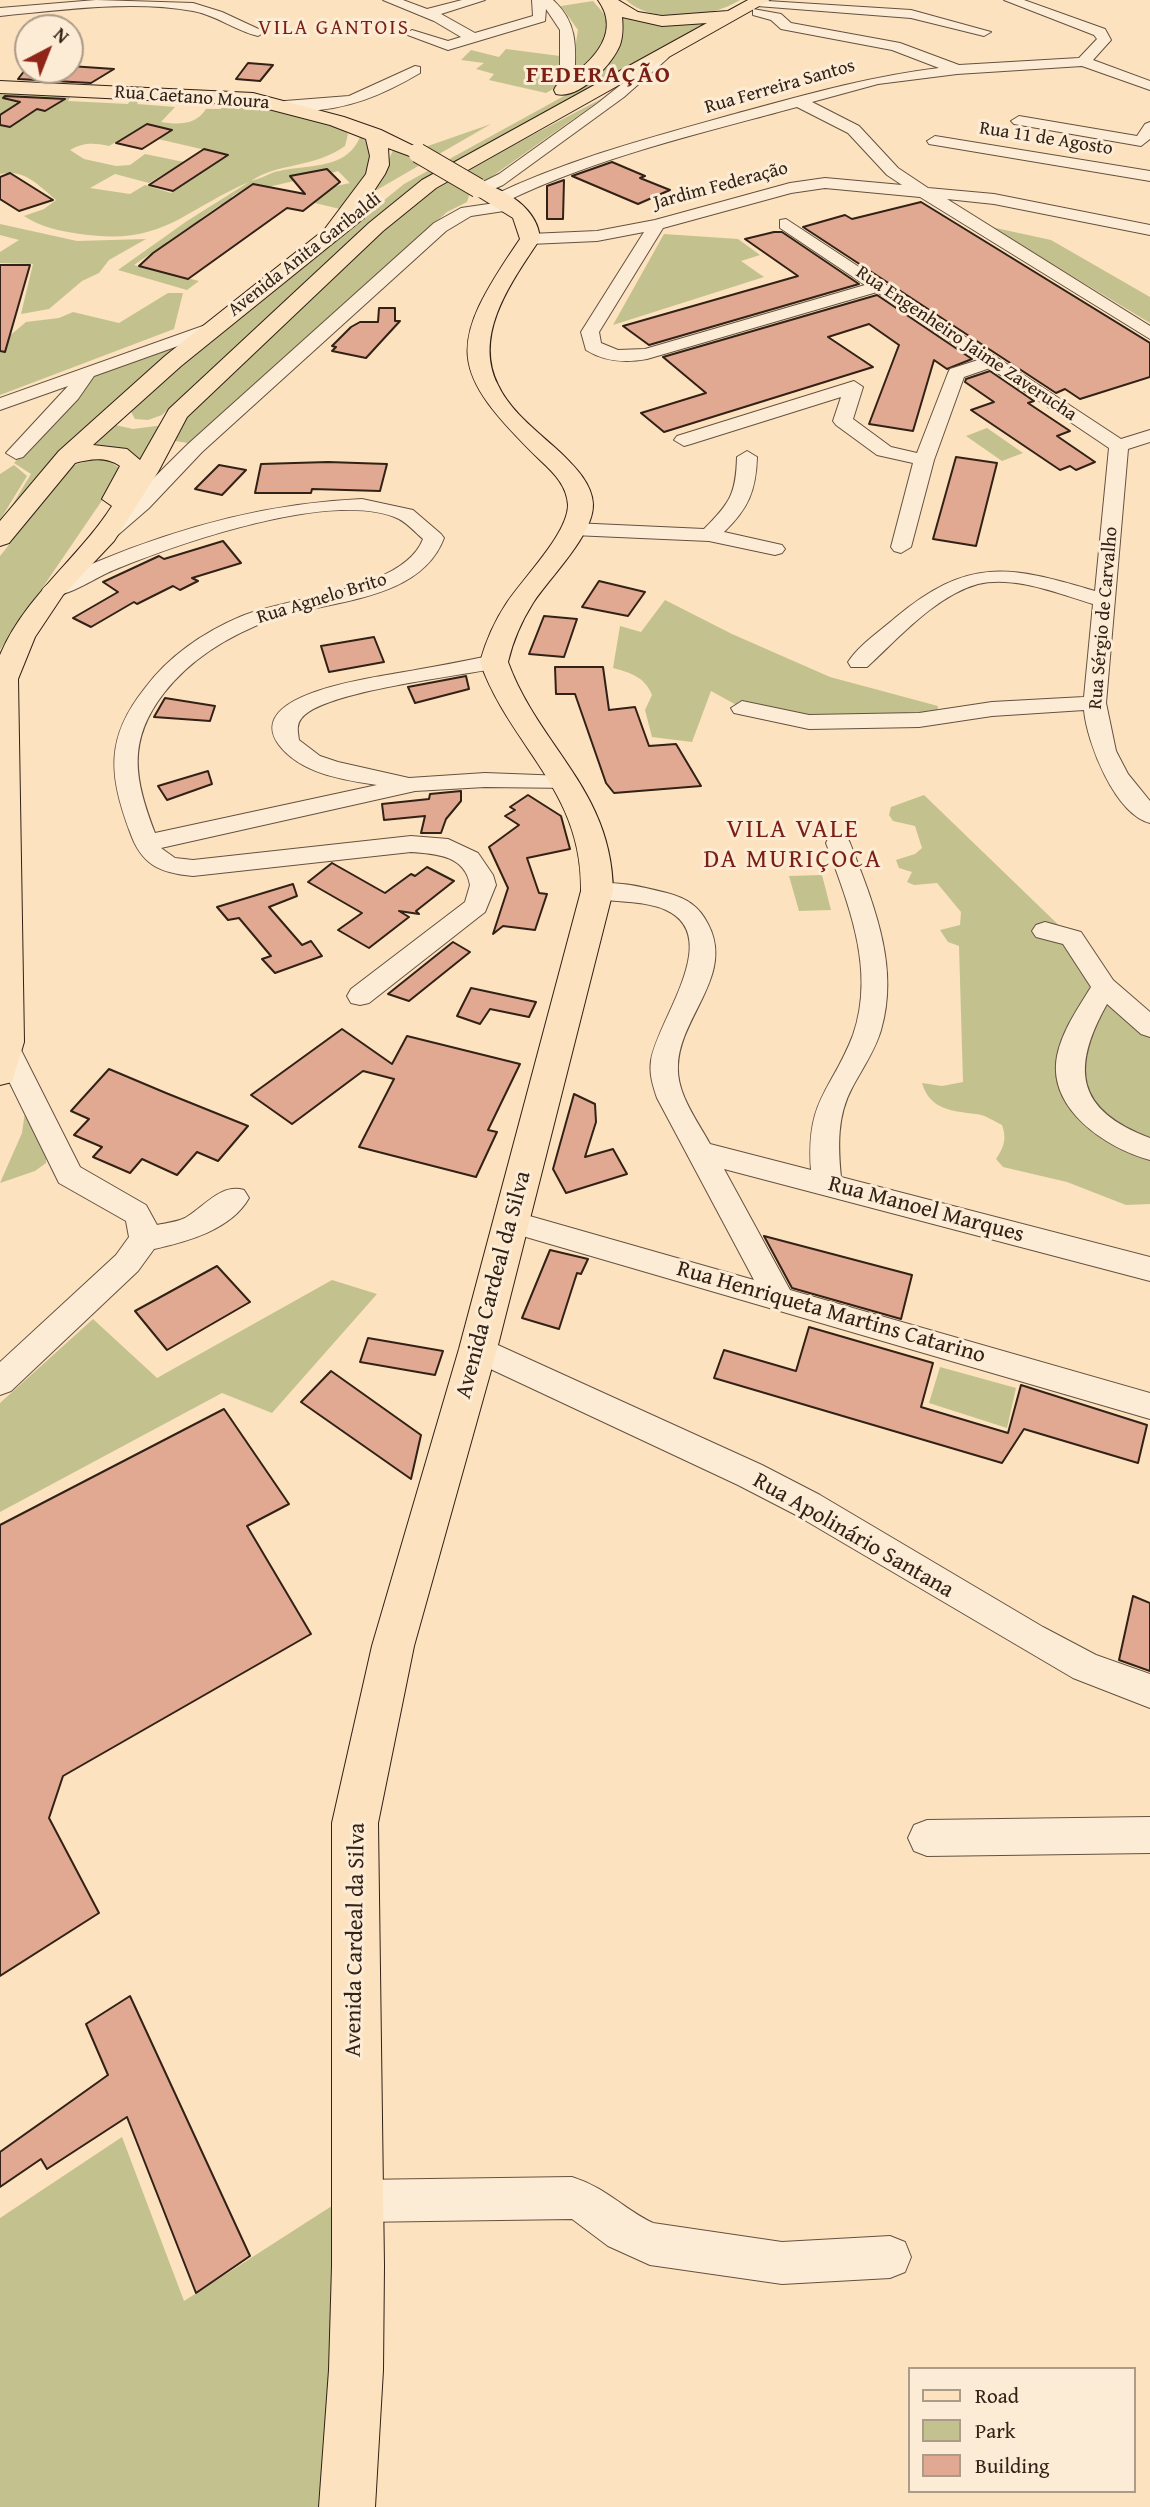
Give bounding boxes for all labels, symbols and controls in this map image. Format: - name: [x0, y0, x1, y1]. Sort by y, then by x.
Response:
- north arrow: [14, 14, 84, 84]
- district label: VILA GANTOIS: [260, 16, 408, 42]
- text: N: [48, 20, 76, 50]
- street label: Rua Ferreira Santos: [702, 55, 858, 119]
- district label: FEDERAÇÃO: [527, 62, 671, 90]
- street label: Rua Caetano Moura: [114, 81, 270, 115]
- street label: Rua 11 de Agosto: [978, 117, 1114, 161]
- street label: Jardim Federação: [651, 157, 791, 215]
- street label: Avenida Anita Garibaldi: [224, 188, 386, 322]
- street label: Rua Engenheiro Jaime Zaverucha: [851, 261, 1081, 427]
- street label: Rua Sérgio de Carvalho: [1085, 526, 1123, 710]
- street label: Rua Agnelo Brito: [254, 568, 390, 630]
- district label: VILA VALE DA MURIÇOCA: [705, 814, 881, 876]
- street label: Avenida Cardeal da Silva: [450, 1168, 538, 1402]
- street label: Rua Manoel Marques: [825, 1171, 1027, 1249]
- street label: Rua Henriqueta Martins Catarino: [674, 1256, 988, 1370]
- street label: Rua Apolinário Santana: [748, 1467, 958, 1605]
- street label: Avenida Cardeal da Silva: [340, 1823, 372, 2057]
- legend: [908, 2367, 1136, 2493]
- text: Road: [975, 2380, 1019, 2411]
- text: Park: [975, 2415, 1016, 2446]
- text: Building: [975, 2450, 1049, 2481]

